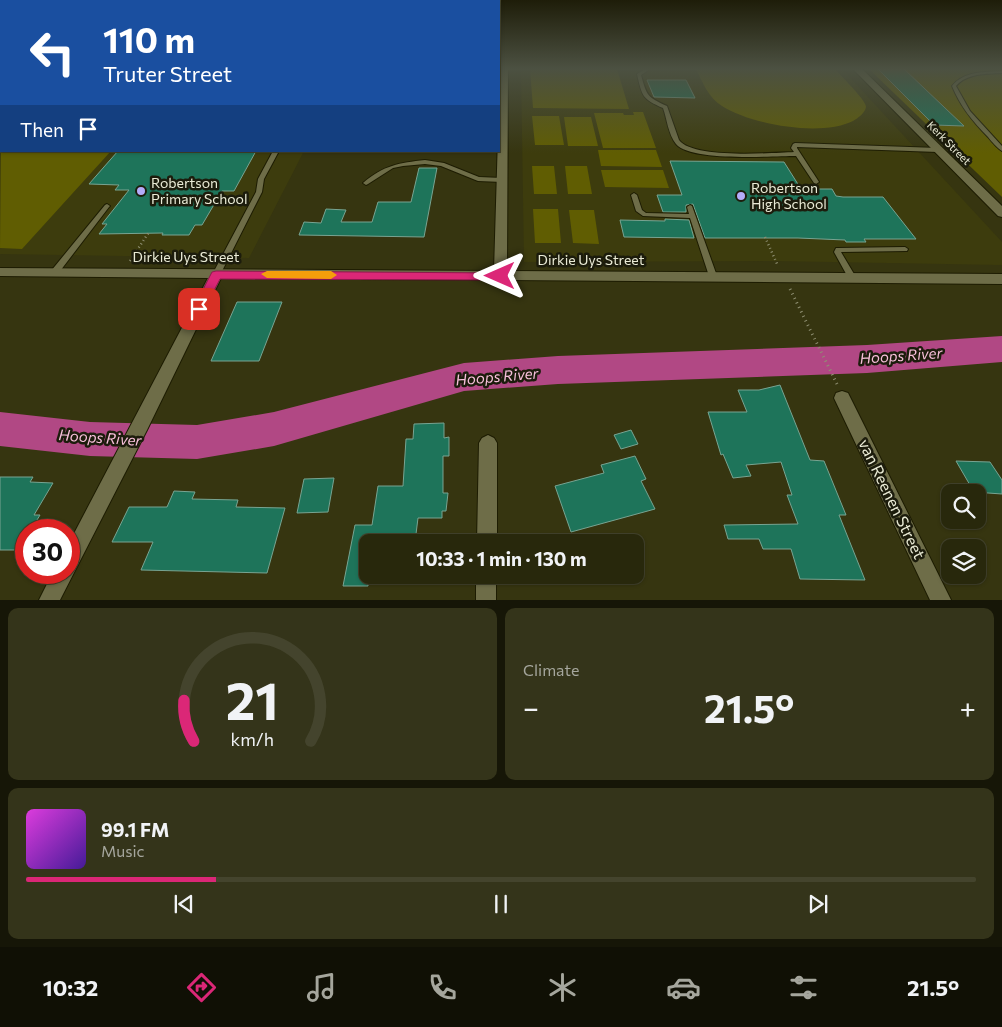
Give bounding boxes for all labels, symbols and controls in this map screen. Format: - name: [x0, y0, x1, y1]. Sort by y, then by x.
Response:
- text: 110 m: [103, 17, 195, 60]
- icon: left: [20, 20, 85, 85]
- text: Truter Street: [103, 60, 232, 87]
- icon: arrive: [74, 115, 102, 143]
- text: Then: [20, 118, 64, 141]
- street label: Kerk Street: [925, 118, 974, 168]
- place label: Robertson Primary School: [151, 174, 247, 207]
- place label: Robertson High School: [751, 179, 827, 212]
- marker: Robertson Primary School: [135, 185, 147, 197]
- marker: Robertson High School: [735, 190, 747, 202]
- street label: Dirkie Uys Street: [133, 248, 240, 265]
- position arrow: [473, 249, 525, 301]
- street label: Dirkie Uys Street: [538, 251, 645, 268]
- pin: [178, 288, 220, 330]
- icon: arrive: [185, 295, 213, 323]
- water label: Hoops River: [859, 343, 944, 367]
- water label: Hoops River: [455, 363, 540, 389]
- water label: Hoops River: [58, 425, 143, 449]
- street label: van Reenen Street: [855, 436, 930, 562]
- map controls: [941, 484, 986, 584]
- button: search: [941, 484, 986, 529]
- speed limit sign: 30: [15, 519, 80, 584]
- button: layers: [941, 539, 986, 584]
- text: 10:33 · 1 min · 130 m: [416, 547, 587, 570]
- text: Climate: [523, 660, 579, 679]
- text: 21: [226, 667, 279, 731]
- text: 21.5°: [704, 684, 794, 731]
- text: −: [523, 690, 539, 724]
- text: +: [960, 690, 976, 724]
- text: km/h: [231, 728, 274, 750]
- text: 99.1 FM: [101, 818, 169, 841]
- text: Music: [101, 841, 145, 860]
- icon: previous: [170, 890, 198, 918]
- icon: pause: [487, 890, 515, 918]
- icon: next: [804, 890, 832, 918]
- icon: directions: [184, 970, 219, 1005]
- icon: music: [304, 970, 339, 1005]
- icon: phone: [425, 970, 460, 1005]
- icon: climate: [545, 970, 580, 1005]
- icon: car: [666, 970, 701, 1005]
- icon: filters: [786, 970, 821, 1005]
- text: 10:32: [43, 974, 98, 1001]
- text: 21.5°: [907, 974, 959, 1001]

